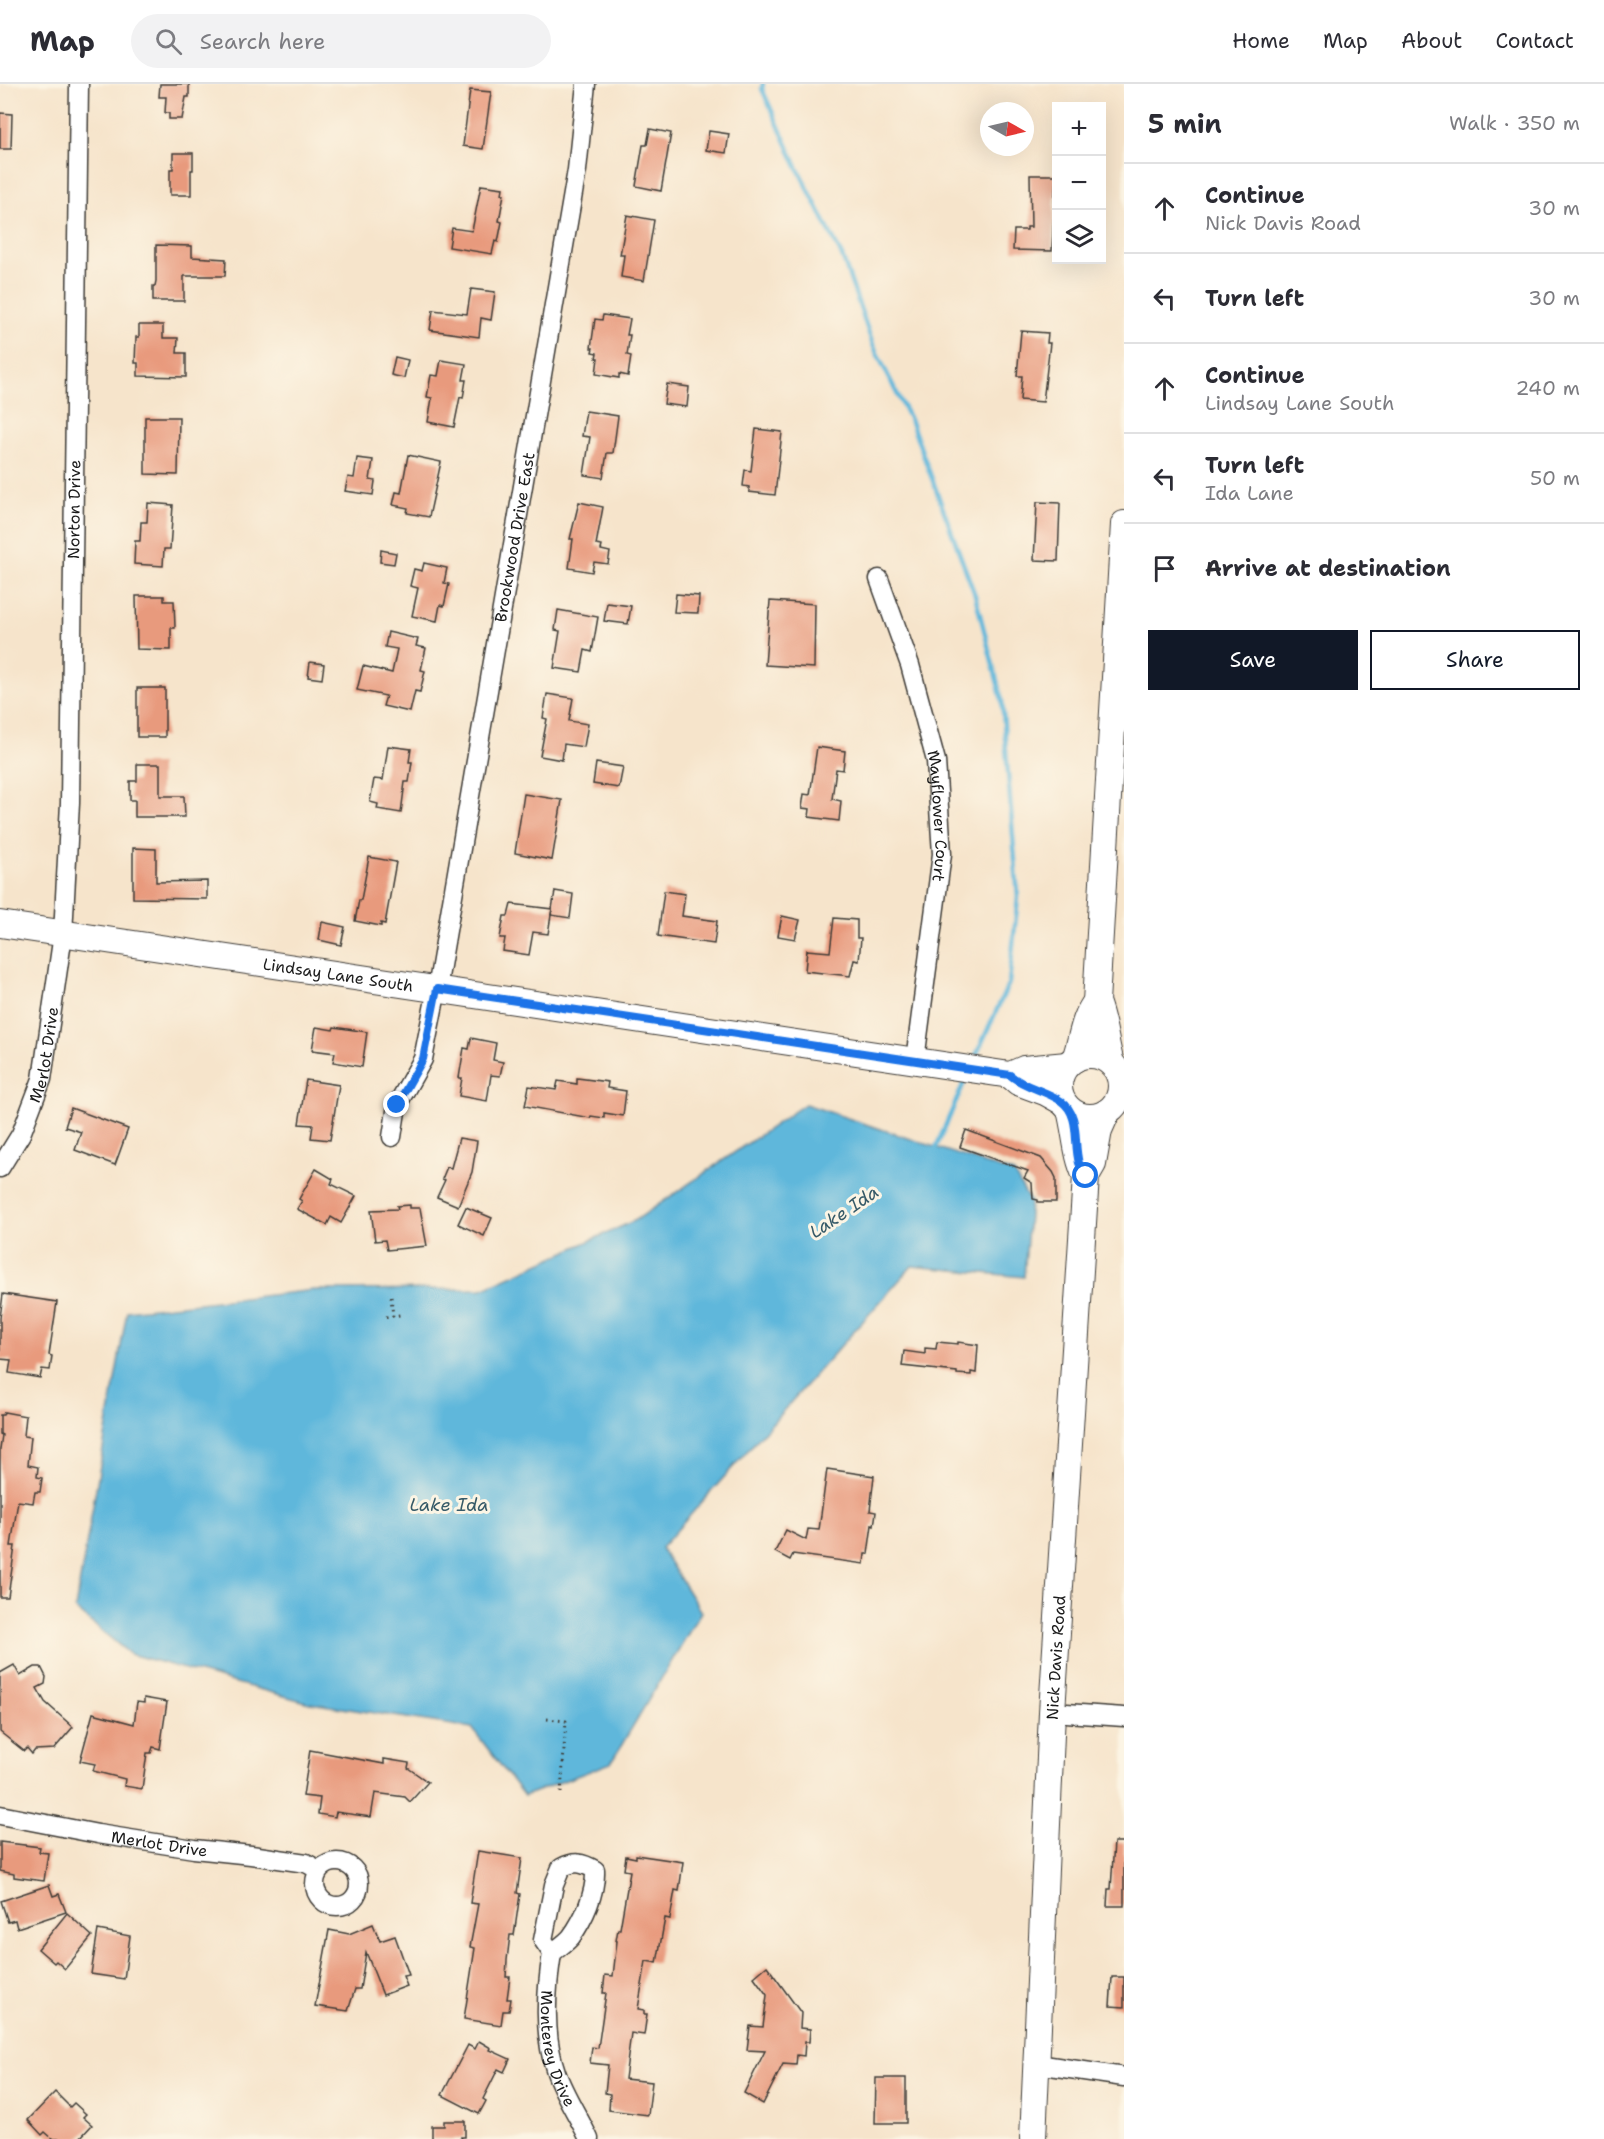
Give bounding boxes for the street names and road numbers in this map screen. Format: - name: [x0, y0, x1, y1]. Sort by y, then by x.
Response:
- street label: Brookwood Drive East: [489, 451, 539, 624]
- street label: Norton Drive: [63, 460, 85, 559]
- street label: Mayflower Court: [923, 748, 953, 883]
- street label: Lindsay Lane South: [262, 953, 415, 996]
- street label: Merlot Drive: [23, 1006, 63, 1106]
- street label: Nick Davis Road: [1041, 1595, 1070, 1720]
- street label: Merlot Drive: [110, 1826, 209, 1861]
- street label: Monterey Drive: [536, 1990, 581, 2110]

